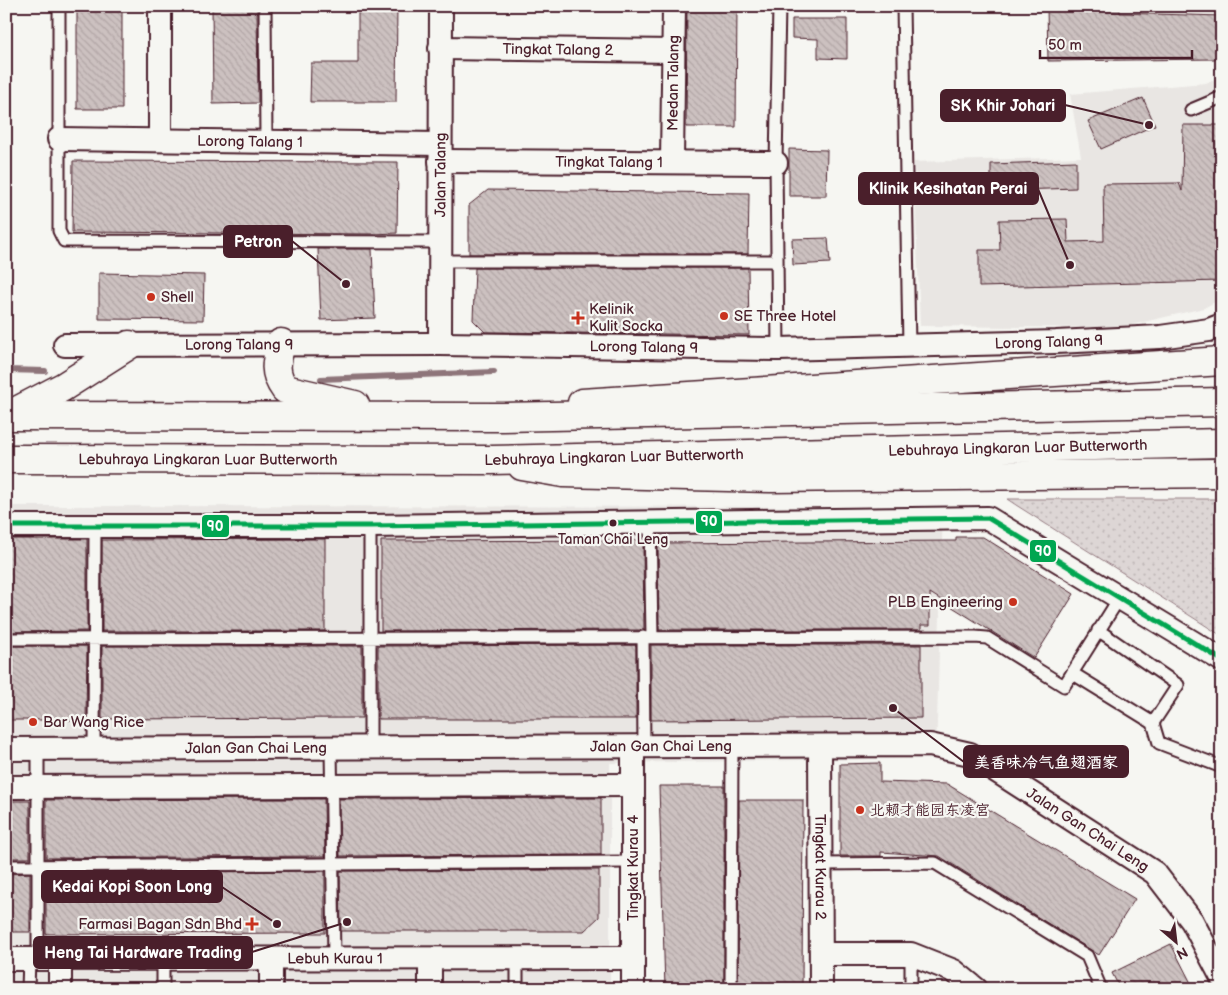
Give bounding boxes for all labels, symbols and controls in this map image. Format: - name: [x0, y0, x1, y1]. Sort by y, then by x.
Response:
- scale bar: [1040, 28, 1193, 60]
- street label: Medan Talang: [663, 35, 683, 131]
- text: 50 m: [1048, 36, 1082, 55]
- street label: Tingkat Talang 2: [503, 39, 614, 60]
- callout: SK Khir Johari: [941, 90, 1065, 121]
- text: SK Khir Johari: [951, 97, 1055, 116]
- street label: Lorong Talang 1: [197, 131, 303, 152]
- street label: Jalan Talang: [431, 133, 450, 217]
- street label: Tingkat Talang 1: [555, 152, 663, 172]
- callout: Klinik Kesihatan Perai: [859, 173, 1038, 204]
- text: Klinik Kesihatan Perai: [869, 180, 1027, 199]
- callout: Petron: [224, 226, 292, 257]
- text: Petron: [234, 233, 282, 252]
- place label: Shell: [161, 288, 194, 307]
- marker: Shell: [145, 291, 157, 303]
- place label: Kelinik Kulit Socka: [589, 300, 663, 336]
- place label: SE Three Hotel: [734, 307, 836, 326]
- marker: SE Three Hotel: [718, 310, 730, 322]
- marker: Kelinik Kulit Socka: [571, 311, 585, 325]
- street label: Lorong Talang 9: [994, 330, 1104, 353]
- street label: Lorong Talang 9: [185, 335, 293, 354]
- street label: Lorong Talang 9: [590, 337, 698, 357]
- street label: Lebuhraya Lingkaran Luar Butterworth: [888, 435, 1148, 460]
- street label: Lebuhraya Lingkaran Luar Butterworth: [484, 445, 744, 470]
- street label: Lebuhraya Lingkaran Luar Butterworth: [78, 450, 338, 469]
- line badge: 90: [695, 510, 723, 534]
- text: 90: [701, 513, 718, 530]
- line badge: 90: [201, 514, 230, 538]
- text: 90: [207, 518, 224, 535]
- marker: Taman Chai Leng: [608, 518, 618, 528]
- place label: Taman Chai Leng: [558, 531, 668, 548]
- line badge: 90: [1029, 539, 1057, 563]
- text: 90: [1035, 543, 1052, 560]
- place label: PLB Engineering: [888, 593, 1003, 612]
- marker: PLB Engineering: [1007, 596, 1019, 608]
- place label: Bar Wang Rice: [43, 713, 144, 732]
- marker: Bar Wang Rice: [27, 716, 39, 728]
- street label: Jalan Gan Chai Leng: [590, 736, 732, 756]
- street label: Jalan Gan Chai Leng: [185, 738, 327, 758]
- callout: 美香味冷气鱼翅酒家: [964, 746, 1128, 777]
- text: 美香味冷气鱼翅酒家: [974, 754, 1118, 773]
- street label: Jalan Gan Chai Leng: [1023, 783, 1153, 876]
- place label: 北赖才能园东凌宫: [870, 801, 990, 820]
- marker: 北赖才能园东凌宫: [854, 804, 866, 816]
- street label: Tingkat Kurau 2: [811, 814, 830, 920]
- street label: Tingkat Kurau 4: [624, 815, 643, 921]
- callout: Kedai Kopi Soon Long: [42, 871, 222, 902]
- text: Kedai Kopi Soon Long: [52, 878, 212, 897]
- place label: Farmasi Bagan Sdn Bhd: [78, 915, 242, 934]
- marker: Farmasi Bagan Sdn Bhd: [246, 918, 258, 930]
- north arrow: [1150, 918, 1200, 968]
- callout: Heng Tai Hardware Trading: [34, 937, 252, 968]
- text: N: [1173, 943, 1191, 963]
- text: Heng Tai Hardware Trading: [44, 944, 242, 963]
- street label: Lebuh Kurau 1: [287, 949, 383, 968]

